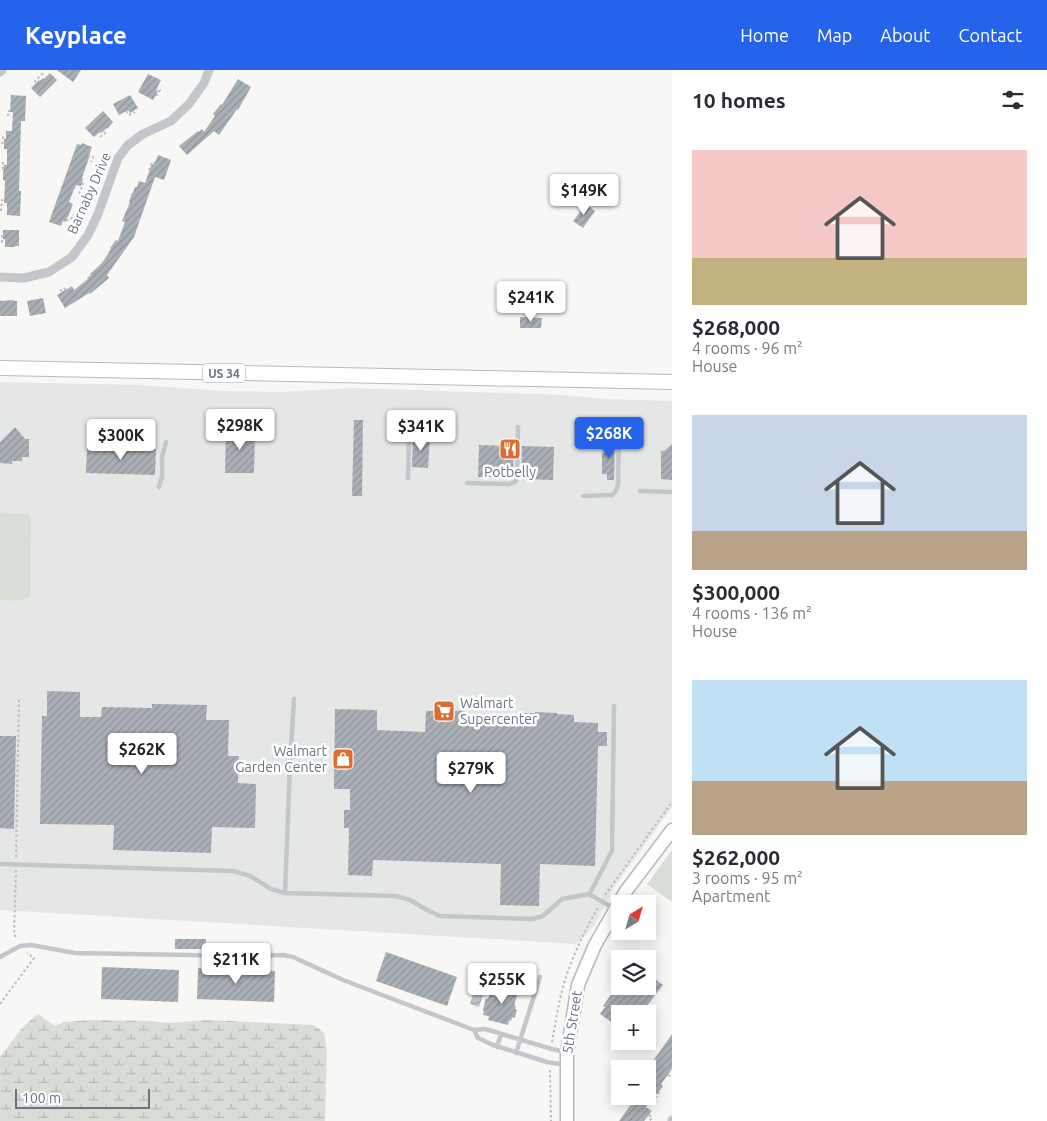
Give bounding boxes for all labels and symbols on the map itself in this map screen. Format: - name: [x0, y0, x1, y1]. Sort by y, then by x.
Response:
- street label: Barnaby Drive: [64, 150, 114, 236]
- pin: $149K: [549, 174, 619, 216]
- pin: $241K: [496, 280, 566, 323]
- road number: US 34: [203, 364, 245, 382]
- pin: $298K: [205, 408, 275, 451]
- pin: $341K: [386, 410, 456, 452]
- pin: $268K: [574, 416, 644, 459]
- pin: $300K: [86, 418, 156, 461]
- restaurant icon: Potbelly: [498, 437, 522, 461]
- place label: Potbelly: [484, 464, 536, 480]
- place label: Walmart Supercenter: [460, 695, 538, 727]
- supermarket icon: Walmart Supercenter: [432, 699, 456, 723]
- pin: $262K: [107, 732, 177, 775]
- place label: Walmart Garden Center: [235, 743, 328, 775]
- shop icon: Walmart Garden Center: [331, 747, 355, 771]
- pin: $279K: [436, 752, 506, 794]
- north arrow: [611, 895, 656, 940]
- pin: $211K: [201, 942, 271, 985]
- pin: $255K: [467, 962, 537, 1005]
- street label: 5th Street: [559, 989, 585, 1055]
- scale bar: [15, 1086, 150, 1109]

